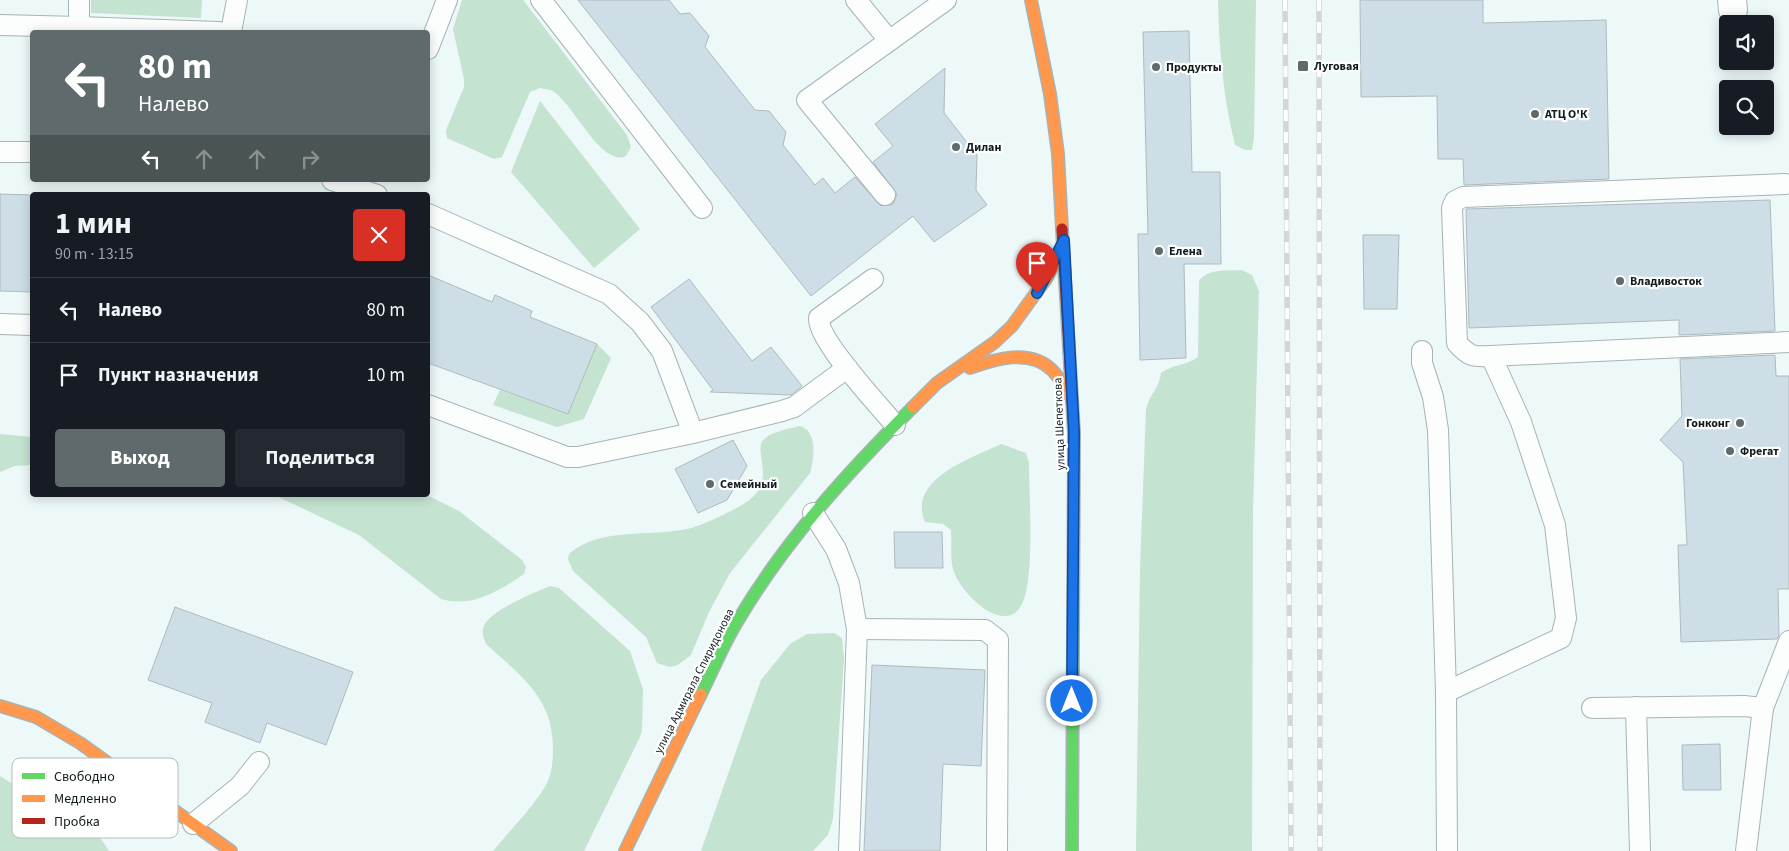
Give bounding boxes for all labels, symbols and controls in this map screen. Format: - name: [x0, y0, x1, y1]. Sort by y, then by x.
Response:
- map controls: [1719, 15, 1774, 135]
- button: sound: [1719, 15, 1774, 70]
- text: 80 m: [138, 42, 212, 92]
- icon: left: [55, 50, 120, 115]
- place label: Луговая: [1313, 58, 1359, 75]
- place label: Продукты: [1166, 59, 1222, 76]
- marker: Луговая: [1296, 59, 1310, 73]
- marker: Продукты: [1150, 61, 1162, 73]
- button: search: [1719, 80, 1774, 135]
- text: Налево: [138, 88, 209, 120]
- place label: АТЦ О'К: [1544, 106, 1588, 123]
- marker: АТЦ О'К: [1529, 108, 1541, 120]
- place label: Дилан: [966, 139, 1001, 156]
- marker: Дилан: [950, 141, 962, 153]
- icon: left: [137, 145, 165, 173]
- icon: ahead: [190, 145, 218, 173]
- icon: ahead: [243, 145, 271, 173]
- icon: right: [296, 145, 324, 173]
- text: 1 мин: [55, 202, 132, 245]
- button: close: [353, 209, 405, 261]
- pin: [1016, 242, 1058, 293]
- text: 90 m · 13:15: [55, 243, 134, 265]
- place label: Елена: [1169, 243, 1202, 260]
- marker: Елена: [1153, 245, 1165, 257]
- icon: arrive: [1023, 249, 1051, 277]
- place label: Владивосток: [1630, 273, 1702, 290]
- marker: Владивосток: [1614, 275, 1626, 287]
- icon: left: [55, 296, 83, 324]
- text: Налево: [98, 297, 162, 324]
- text: 80 m: [367, 297, 405, 324]
- icon: arrive: [55, 361, 83, 389]
- text: Пункт назначения: [98, 362, 259, 389]
- text: 10 m: [367, 362, 405, 389]
- street label: улица Шепеткова: [1049, 377, 1070, 471]
- place label: Гонконг: [1686, 415, 1730, 432]
- marker: Гонконг: [1734, 417, 1746, 429]
- button: Выход: [55, 429, 225, 487]
- button: Поделиться: [235, 429, 405, 487]
- place label: Фрегат: [1740, 443, 1779, 460]
- marker: Фрегат: [1724, 445, 1736, 457]
- place label: Семейный: [720, 476, 777, 493]
- marker: Семейный: [704, 478, 716, 490]
- street label: улица Адмирала Спиридонова: [650, 606, 739, 757]
- position arrow: [1045, 674, 1097, 726]
- legend: [12, 758, 178, 838]
- text: Свободно: [54, 767, 115, 787]
- text: Медленно: [54, 789, 117, 809]
- text: Пробка: [54, 812, 100, 832]

